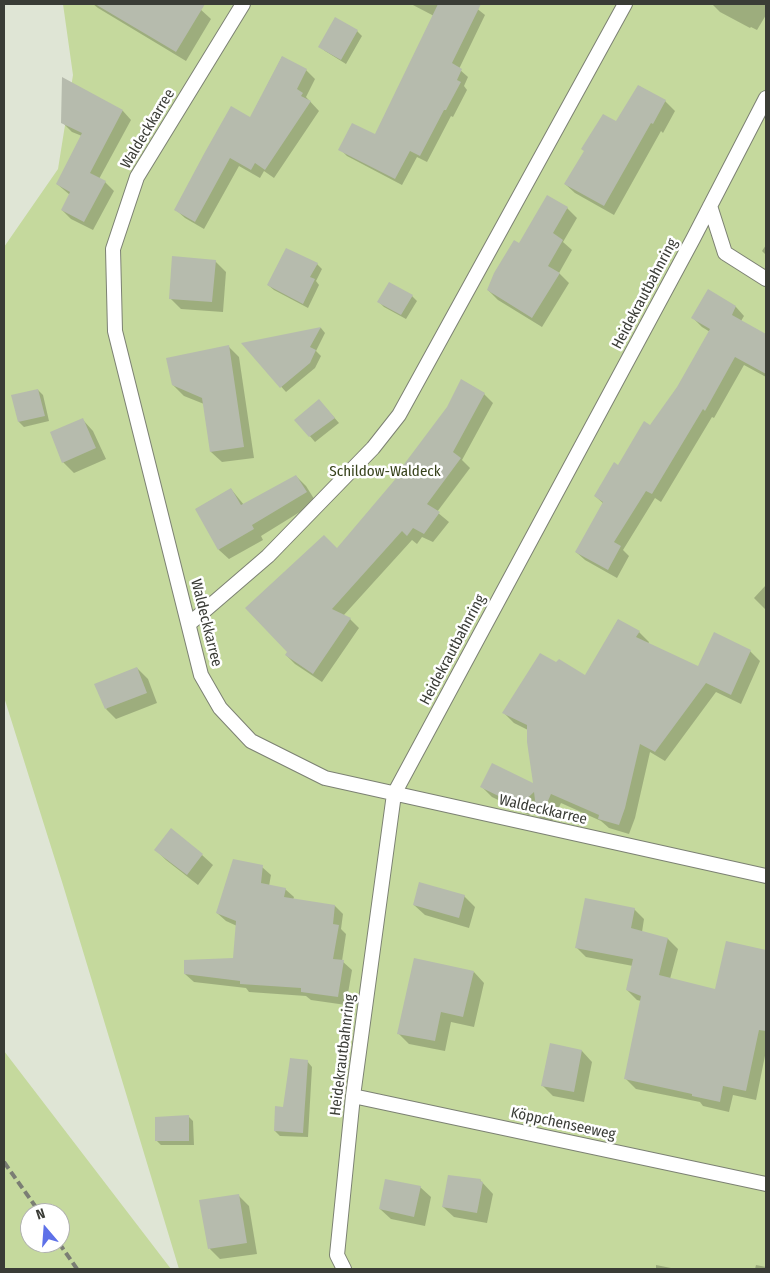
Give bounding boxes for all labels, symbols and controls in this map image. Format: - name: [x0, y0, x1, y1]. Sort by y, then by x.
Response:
- street label: Waldeckkarree: [117, 86, 179, 172]
- street label: Heidekrautbahnring: [608, 236, 682, 352]
- park label: Schildow-Waldeck: [329, 463, 441, 481]
- street label: Waldeckkarree: [186, 577, 226, 669]
- street label: Heidekrautbahnring: [416, 592, 490, 708]
- street label: Waldeckkarree: [497, 791, 589, 829]
- street label: Heidekrautbahnring: [327, 993, 359, 1117]
- street label: Köppchenseeweg: [509, 1104, 617, 1144]
- north arrow: [20, 1203, 70, 1253]
- text: N: [34, 1205, 47, 1224]

